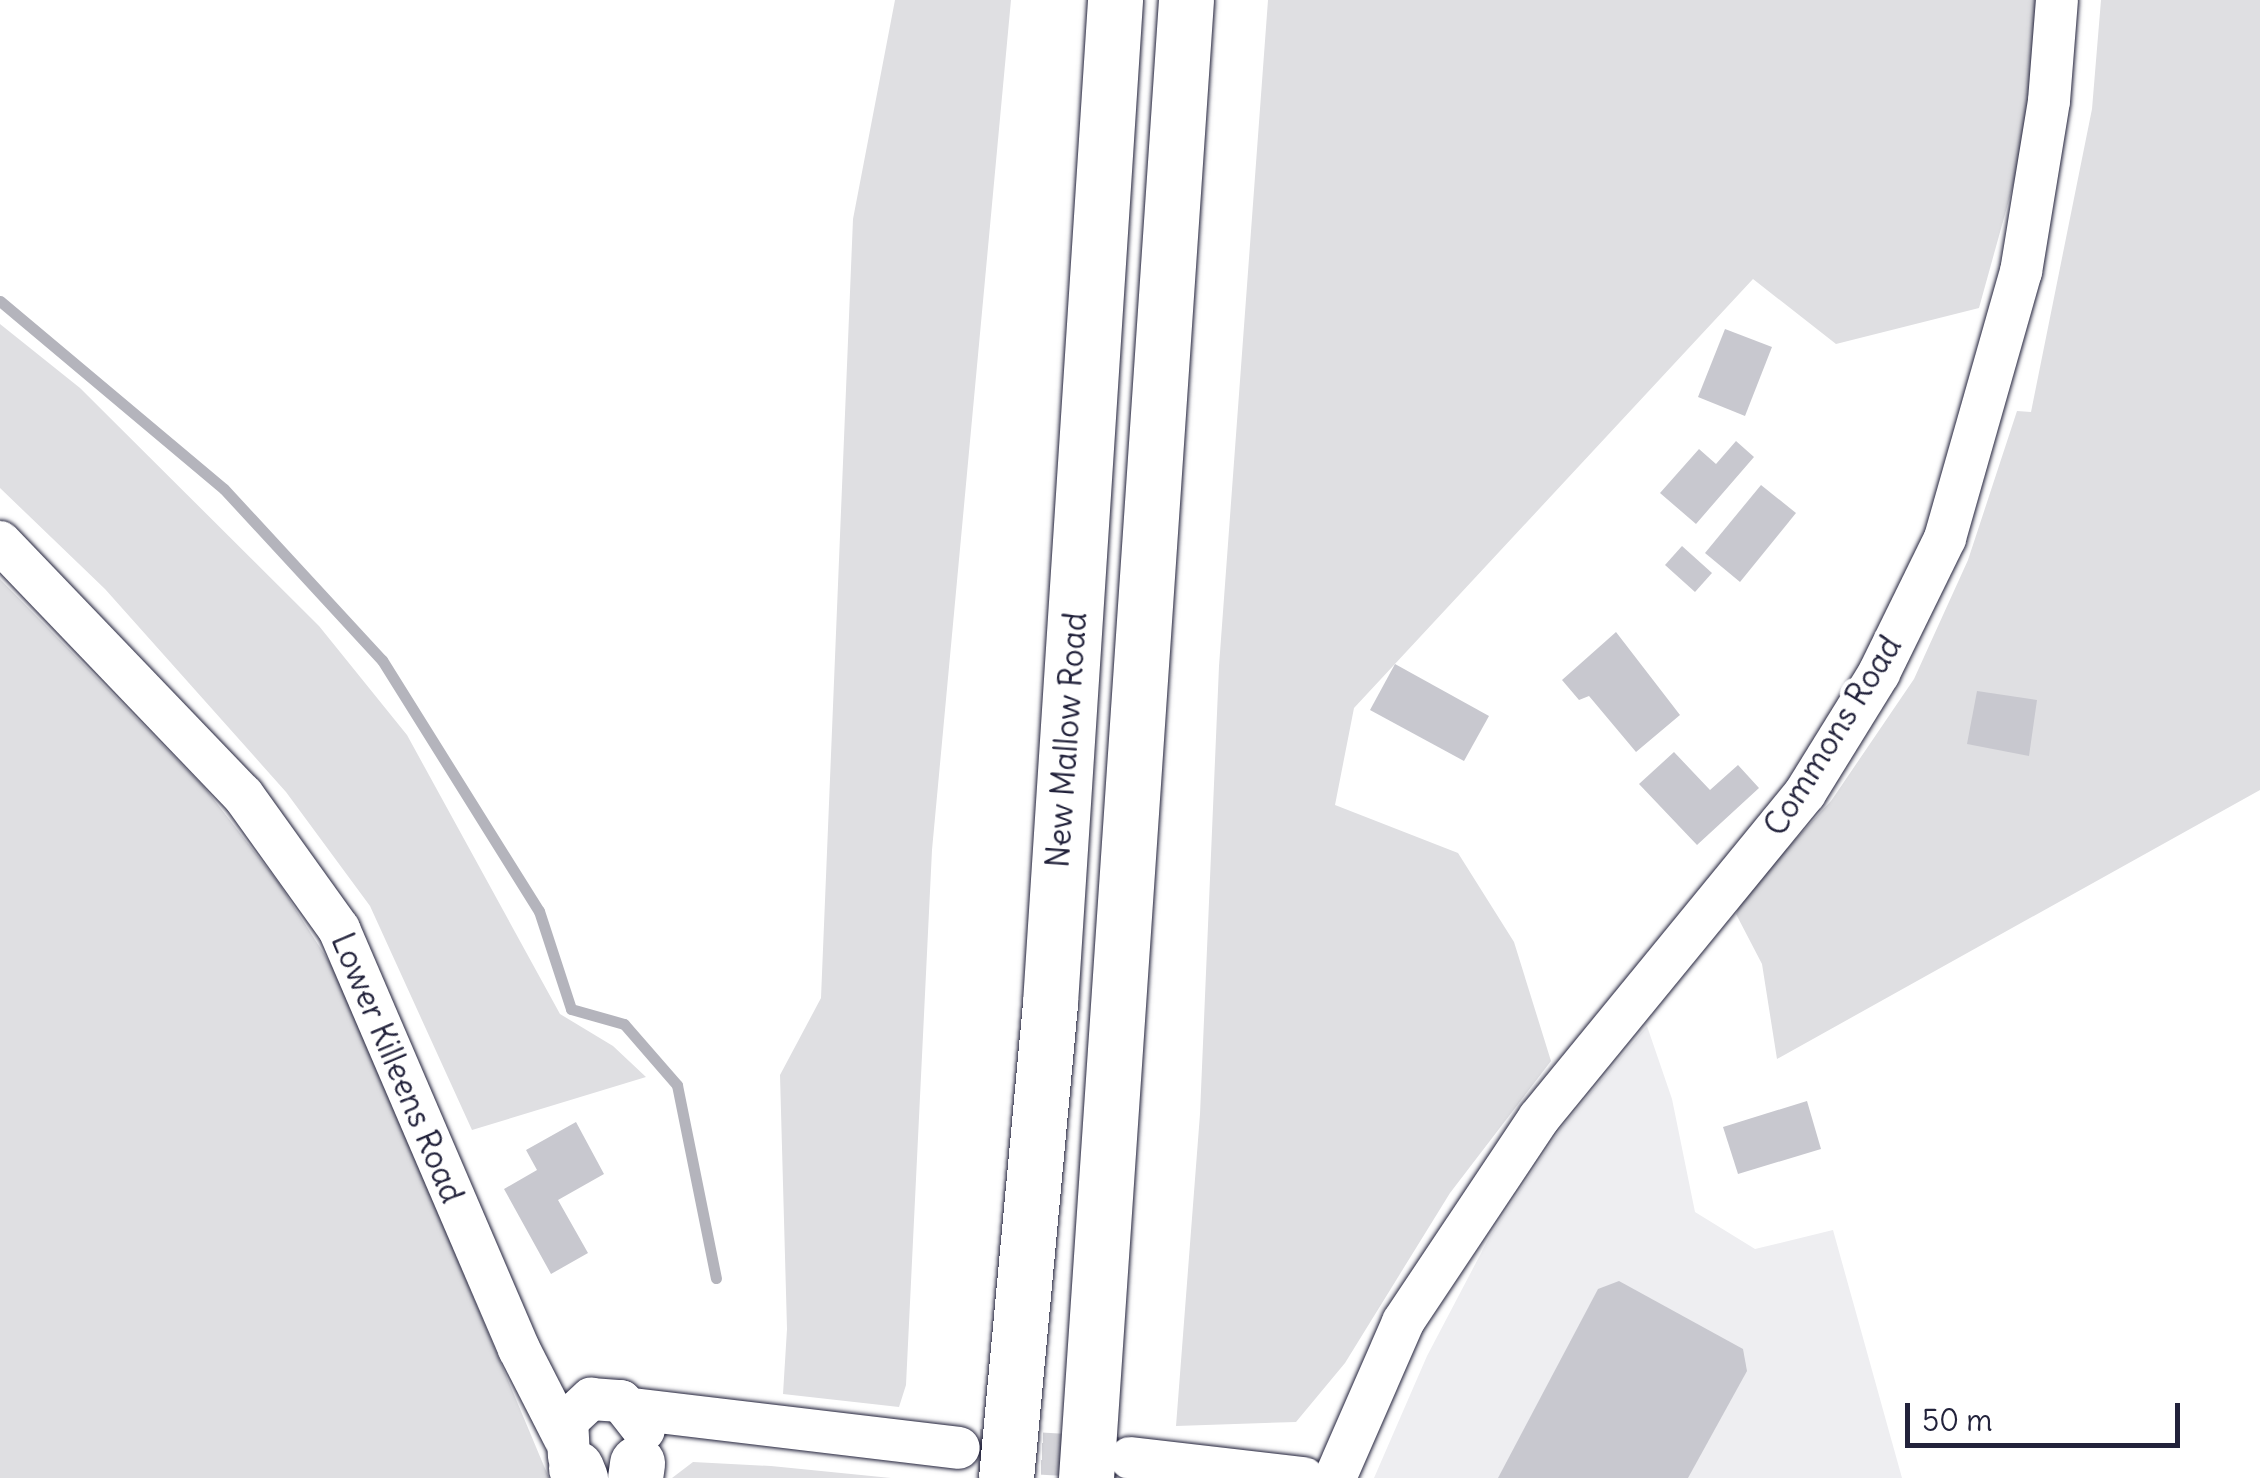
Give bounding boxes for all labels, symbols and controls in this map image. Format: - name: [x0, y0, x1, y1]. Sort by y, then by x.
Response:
- street label: New Mallow Road: [1039, 611, 1095, 869]
- street label: Commons Road: [1756, 629, 1910, 843]
- street label: Lower Killeens Road: [323, 927, 471, 1209]
- scale bar: [1910, 1383, 2185, 1445]
- text: 50 m: [1922, 1401, 1992, 1439]

